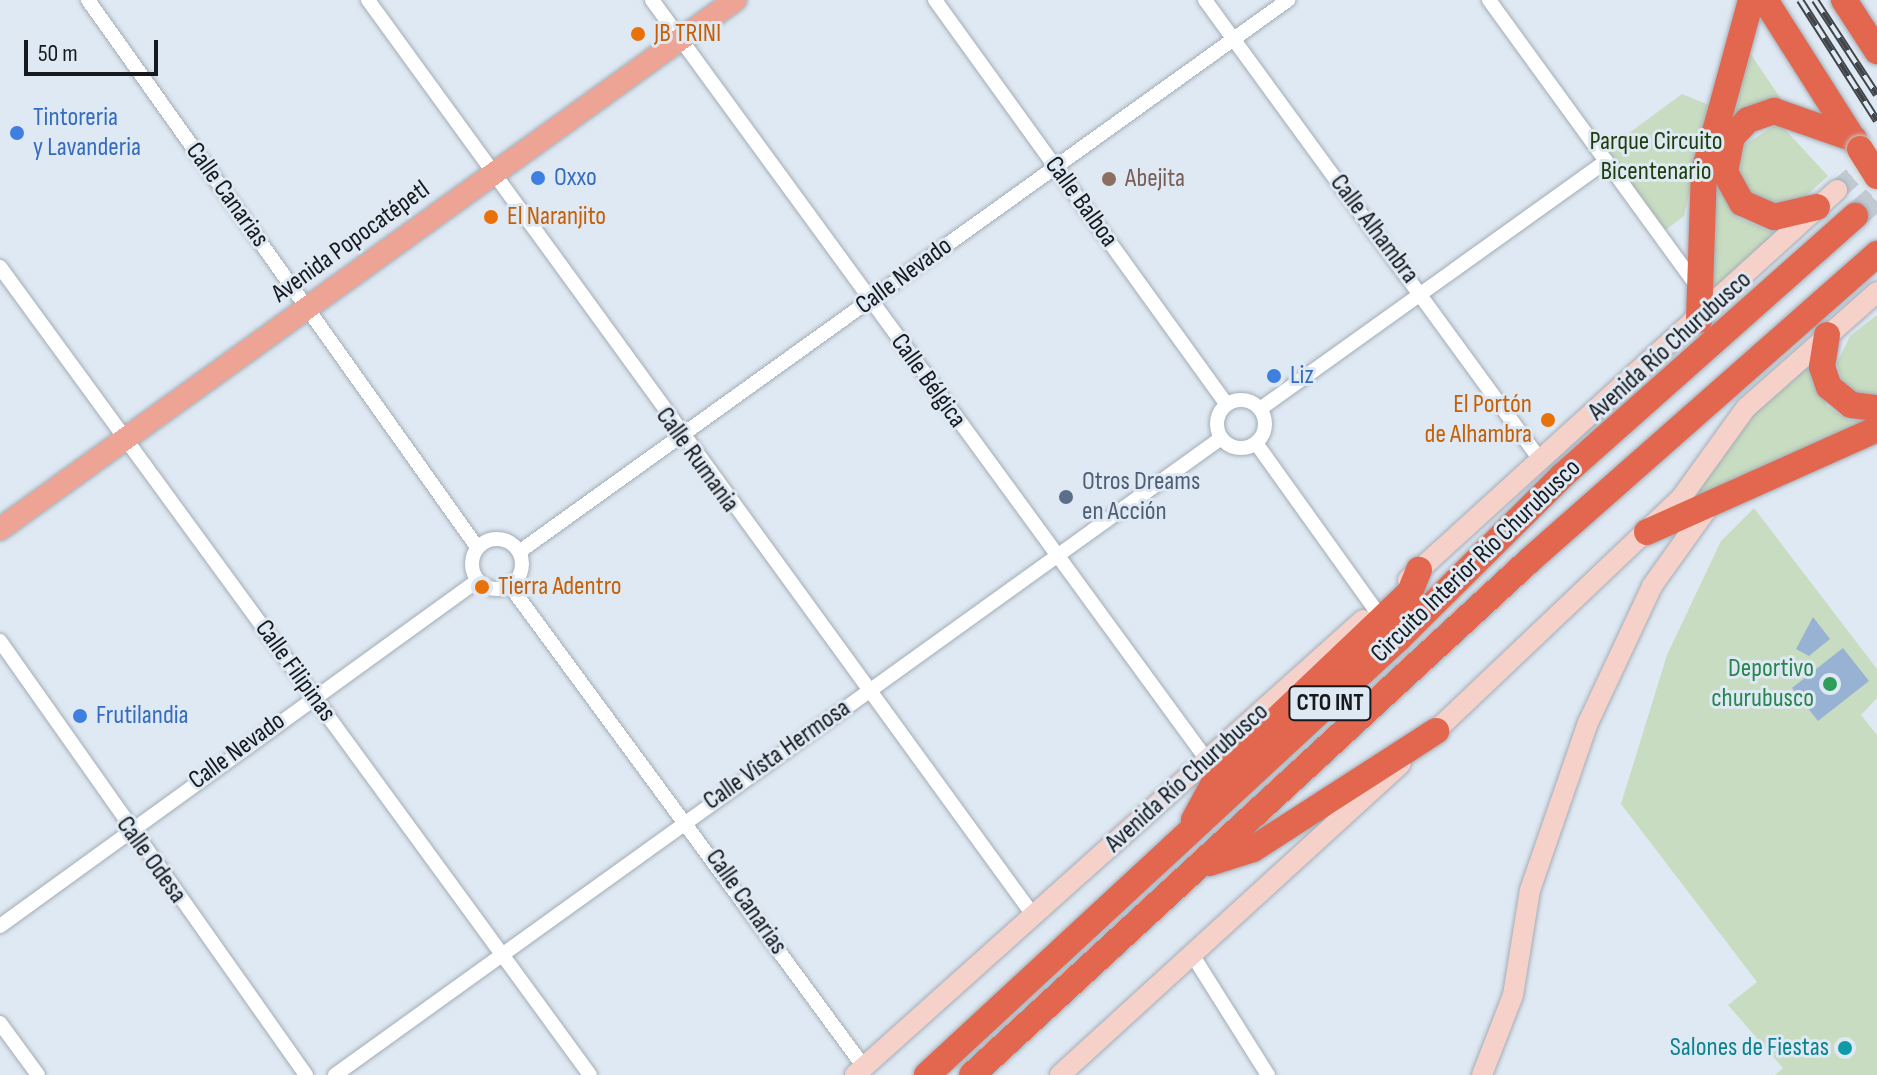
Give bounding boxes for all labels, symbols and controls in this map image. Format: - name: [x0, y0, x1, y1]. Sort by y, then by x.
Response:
- place label: JB TRINI: [654, 18, 721, 50]
- scale bar: [28, 24, 162, 74]
- marker: JB TRINI: [629, 25, 647, 43]
- text: 50 m: [38, 39, 78, 68]
- place label: Tintoreria y Lavanderia: [33, 102, 141, 164]
- marker: Tintoreria y Lavanderia: [8, 124, 26, 142]
- park label: Parque Circuito Bicentenario: [1589, 126, 1723, 188]
- street label: Calle Canarias: [179, 137, 275, 253]
- street label: Calle Balboa: [1038, 151, 1124, 253]
- place label: Oxxo: [554, 162, 597, 194]
- place label: Abejita: [1125, 163, 1185, 195]
- street label: Calle Alhambra: [1323, 168, 1425, 290]
- marker: Oxxo: [529, 169, 547, 187]
- marker: Abejita: [1100, 170, 1118, 188]
- street label: Avenida Popocatépetl: [266, 174, 436, 310]
- place label: El Naranjito: [507, 201, 606, 233]
- marker: El Naranjito: [482, 208, 500, 226]
- street label: Calle Nevado: [850, 231, 958, 321]
- street label: Avenida Río Churubusco: [1582, 265, 1758, 427]
- street label: Calle Bélgica: [883, 328, 973, 434]
- place label: Liz: [1290, 360, 1314, 392]
- marker: Liz: [1265, 367, 1283, 385]
- place label: El Portón de Alhambra: [1425, 389, 1532, 450]
- street label: Calle Rumania: [649, 401, 745, 519]
- marker: El Portón de Alhambra: [1539, 411, 1557, 429]
- street label: Circuito Interior Río Churubusco: [1365, 453, 1587, 669]
- place label: Otros Dreams en Acción: [1082, 466, 1200, 528]
- marker: Otros Dreams en Acción: [1057, 488, 1075, 506]
- place label: Tierra Adentro: [498, 571, 622, 603]
- marker: Tierra Adentro: [473, 578, 491, 596]
- street label: Calle Filipinas: [248, 614, 342, 728]
- place label: Deportivo churubusco: [1711, 653, 1814, 714]
- marker: Deportivo churubusco: [1821, 675, 1839, 693]
- road number: CTO INT: [1288, 683, 1372, 723]
- street label: Calle Vista Hermosa: [698, 693, 856, 817]
- street label: Avenida Río Churubusco: [1099, 697, 1275, 859]
- place label: Frutilandia: [96, 700, 189, 732]
- street label: Calle Nevado: [183, 706, 291, 796]
- marker: Frutilandia: [71, 707, 89, 725]
- street label: Calle Odesa: [109, 810, 193, 910]
- street label: Calle Canarias: [698, 843, 794, 961]
- place label: Salones de Fiestas: [1670, 1032, 1829, 1064]
- marker: Salones de Fiestas: [1836, 1039, 1854, 1057]

